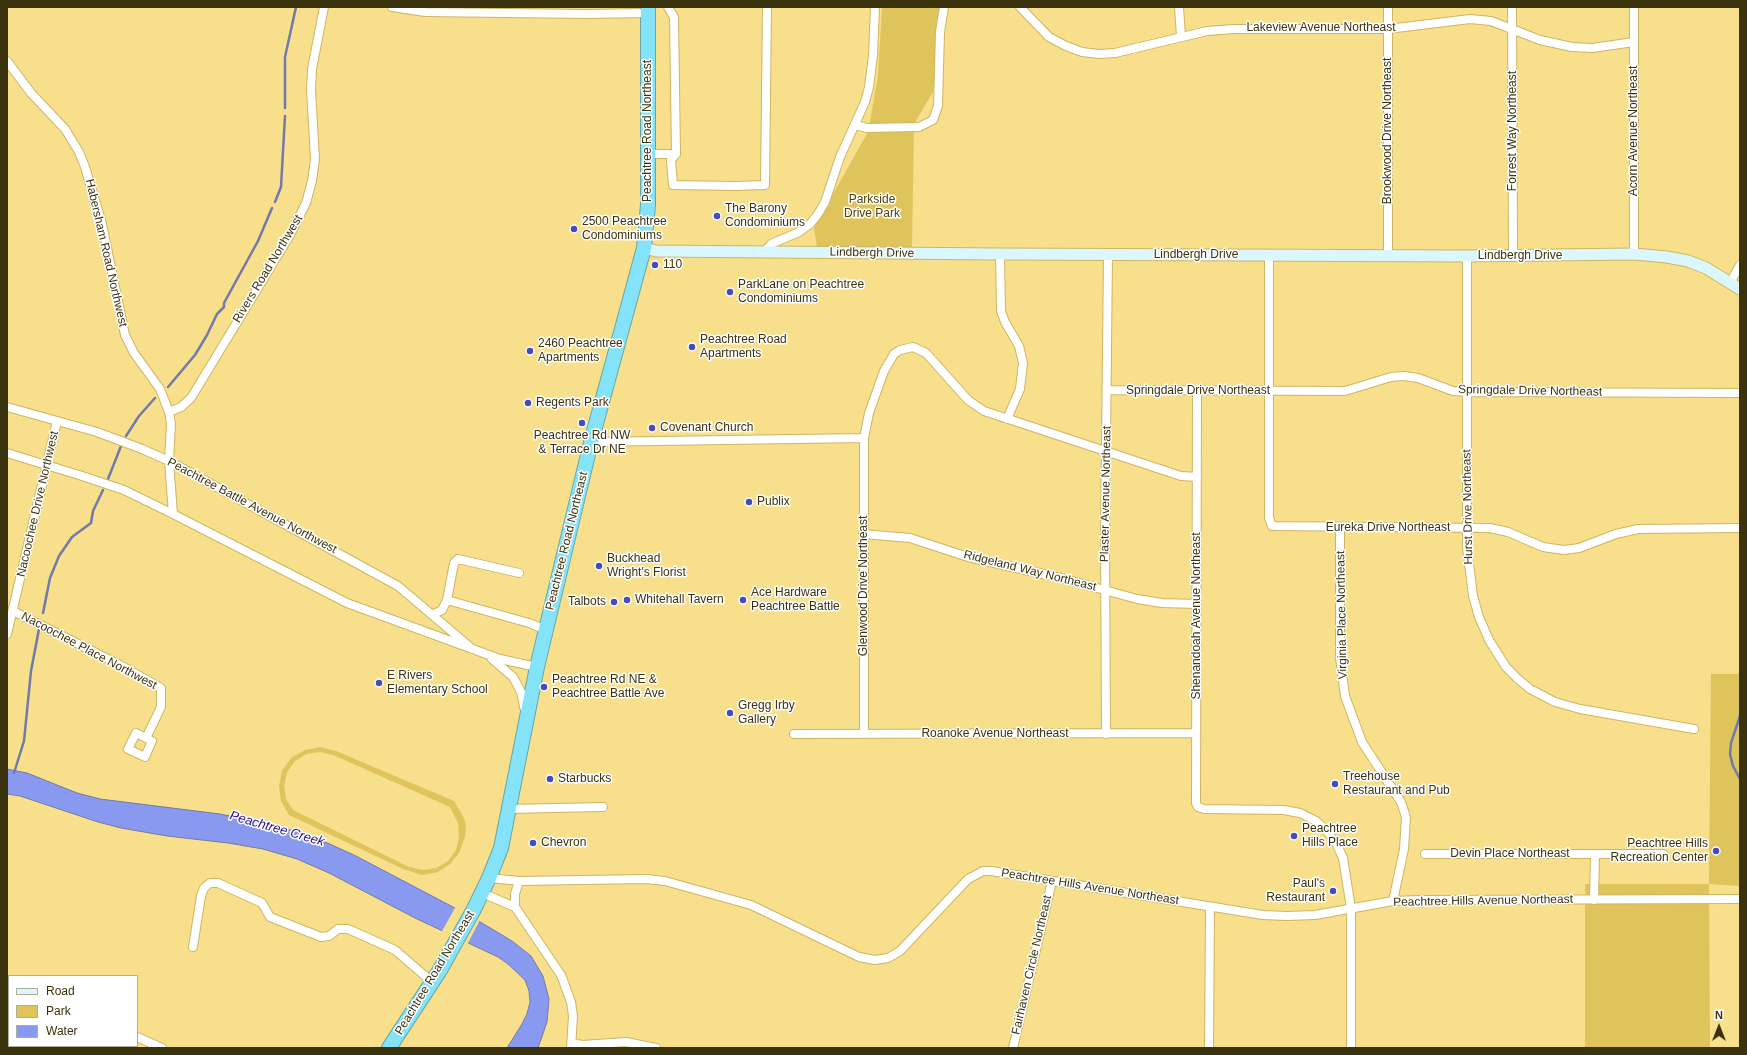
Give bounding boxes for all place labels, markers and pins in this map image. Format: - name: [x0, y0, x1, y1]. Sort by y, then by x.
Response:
- place label: The Barony Condominiums: [725, 202, 805, 230]
- marker: The Barony Condominiums: [712, 211, 722, 221]
- place label: 2500 Peachtree Condominiums: [582, 215, 667, 243]
- marker: 2500 Peachtree Condominiums: [569, 224, 579, 234]
- place label: 110: [663, 258, 682, 272]
- marker: 110: [650, 260, 660, 270]
- place label: ParkLane on Peachtree Condominiums: [738, 278, 864, 306]
- marker: ParkLane on Peachtree Condominiums: [725, 287, 735, 297]
- place label: Peachtree Road Apartments: [700, 333, 787, 361]
- place label: 2460 Peachtree Apartments: [538, 337, 623, 365]
- marker: Peachtree Road Apartments: [687, 342, 697, 352]
- marker: 2460 Peachtree Apartments: [525, 346, 535, 356]
- place label: Regents Park: [536, 396, 609, 410]
- marker: Regents Park: [523, 398, 533, 408]
- marker: Peachtree Rd NW & Terrace Dr NE: [577, 418, 587, 428]
- place label: Covenant Church: [660, 421, 753, 435]
- marker: Covenant Church: [647, 423, 657, 433]
- place label: Peachtree Rd NW & Terrace Dr NE: [534, 429, 630, 457]
- place label: Publix: [757, 495, 790, 509]
- marker: Publix: [744, 497, 754, 507]
- place label: Buckhead Wright's Florist: [607, 552, 686, 580]
- marker: Buckhead Wright's Florist: [594, 561, 604, 571]
- place label: Ace Hardware Peachtree Battle: [751, 586, 840, 614]
- place label: Whitehall Tavern: [635, 593, 724, 607]
- place label: Talbots: [568, 595, 606, 609]
- marker: Whitehall Tavern: [622, 595, 632, 605]
- marker: Ace Hardware Peachtree Battle: [738, 595, 748, 605]
- marker: Talbots: [609, 597, 619, 607]
- place label: E Rivers Elementary School: [387, 669, 488, 697]
- place label: Peachtree Rd NE & Peachtree Battle Ave: [552, 673, 665, 701]
- marker: E Rivers Elementary School: [374, 678, 384, 688]
- marker: Peachtree Rd NE & Peachtree Battle Ave: [539, 682, 549, 692]
- place label: Gregg Irby Gallery: [738, 699, 795, 727]
- marker: Gregg Irby Gallery: [725, 708, 735, 718]
- place label: Treehouse Restaurant and Pub: [1343, 770, 1450, 798]
- place label: Starbucks: [558, 772, 611, 786]
- marker: Starbucks: [545, 774, 555, 784]
- marker: Treehouse Restaurant and Pub: [1330, 779, 1340, 789]
- place label: Peachtree Hills Place: [1302, 822, 1358, 850]
- marker: Peachtree Hills Place: [1289, 831, 1299, 841]
- place label: Chevron: [541, 836, 586, 850]
- place label: Peachtree Hills Recreation Center: [1611, 837, 1708, 865]
- marker: Chevron: [528, 838, 538, 848]
- marker: Peachtree Hills Recreation Center: [1711, 846, 1721, 856]
- place label: Paul's Restaurant: [1266, 877, 1325, 905]
- marker: Paul's Restaurant: [1328, 886, 1338, 896]

